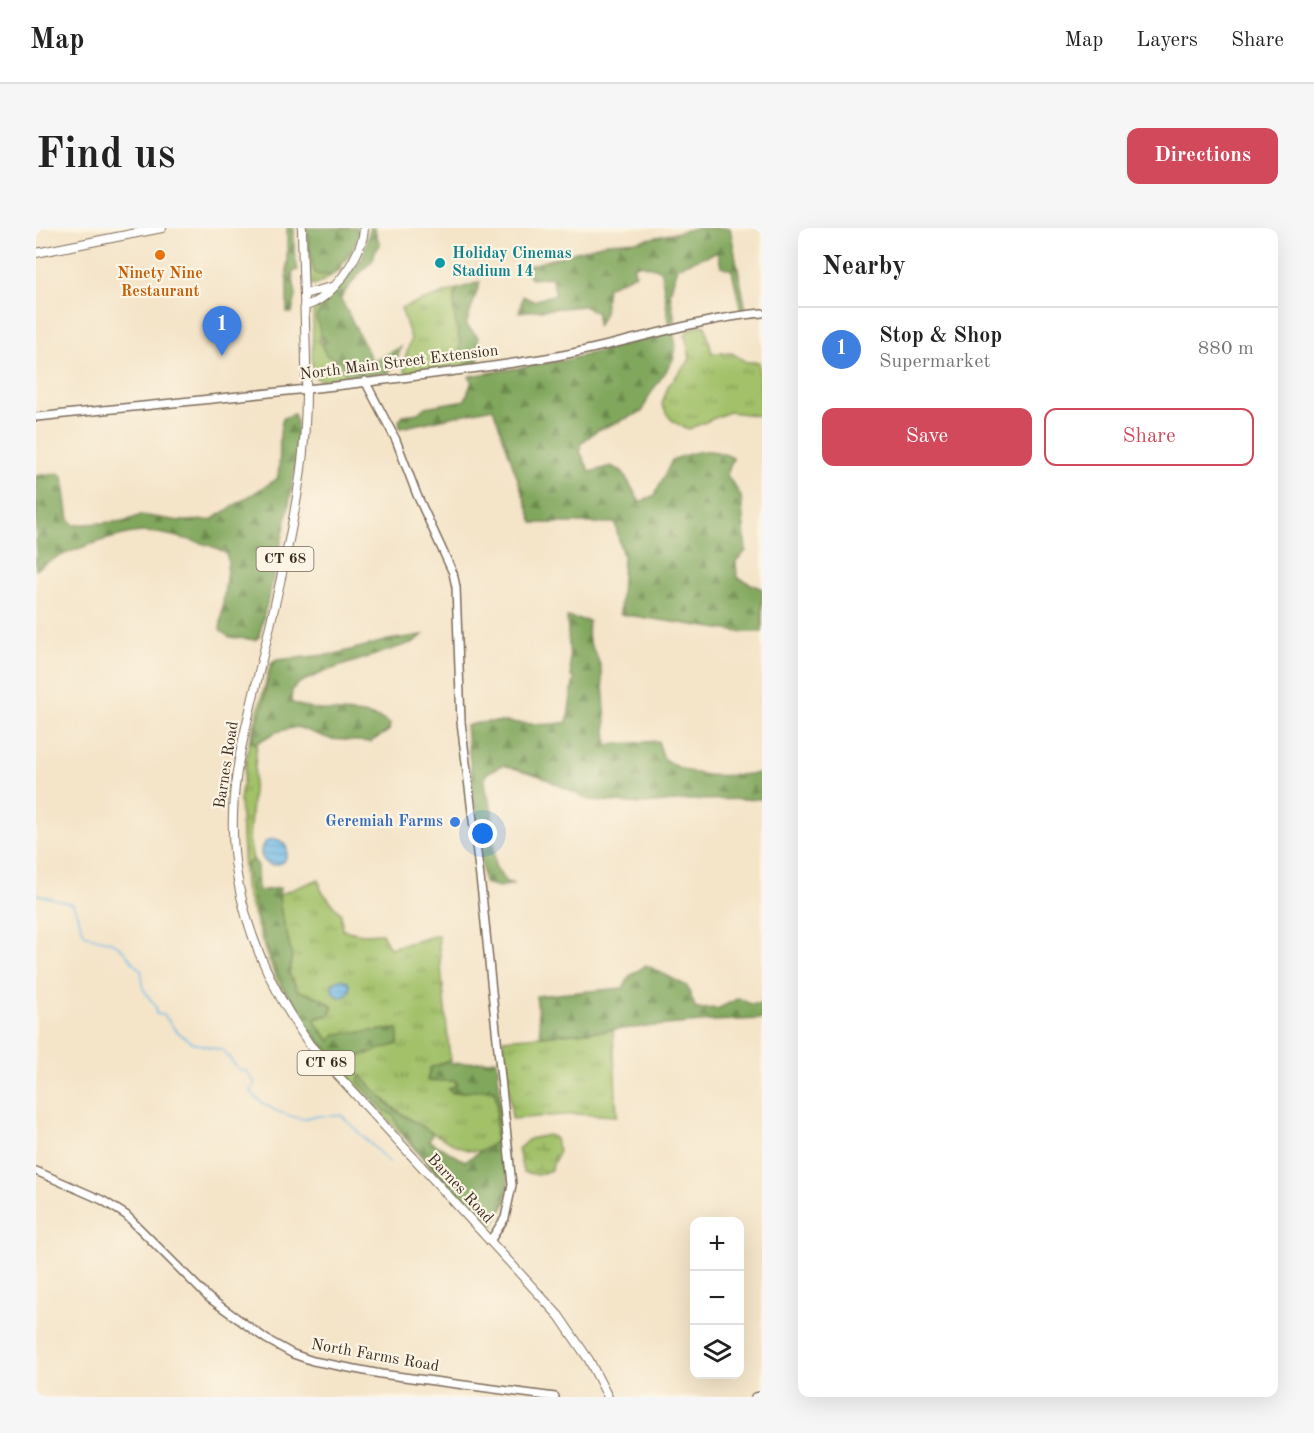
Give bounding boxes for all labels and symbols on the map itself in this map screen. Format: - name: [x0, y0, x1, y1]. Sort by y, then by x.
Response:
- place label: Holiday Cinemas Stadium 14: [452, 246, 572, 280]
- marker: Ninety Nine Restaurant: [153, 248, 167, 262]
- marker: Holiday Cinemas Stadium 14: [433, 256, 447, 270]
- place label: Ninety Nine Restaurant: [117, 266, 203, 300]
- pin: 1: [202, 306, 242, 356]
- street label: North Main Street Extension: [299, 343, 500, 383]
- road number: CT 68: [256, 547, 314, 571]
- street label: Barnes Road: [212, 720, 242, 810]
- place label: Geremiah Farms: [325, 814, 443, 830]
- marker: Geremiah Farms: [448, 815, 462, 829]
- your location: [468, 819, 497, 848]
- road number: CT 68: [298, 1051, 354, 1075]
- street label: Barnes Road: [424, 1151, 496, 1227]
- street label: North Farms Road: [310, 1337, 440, 1375]

